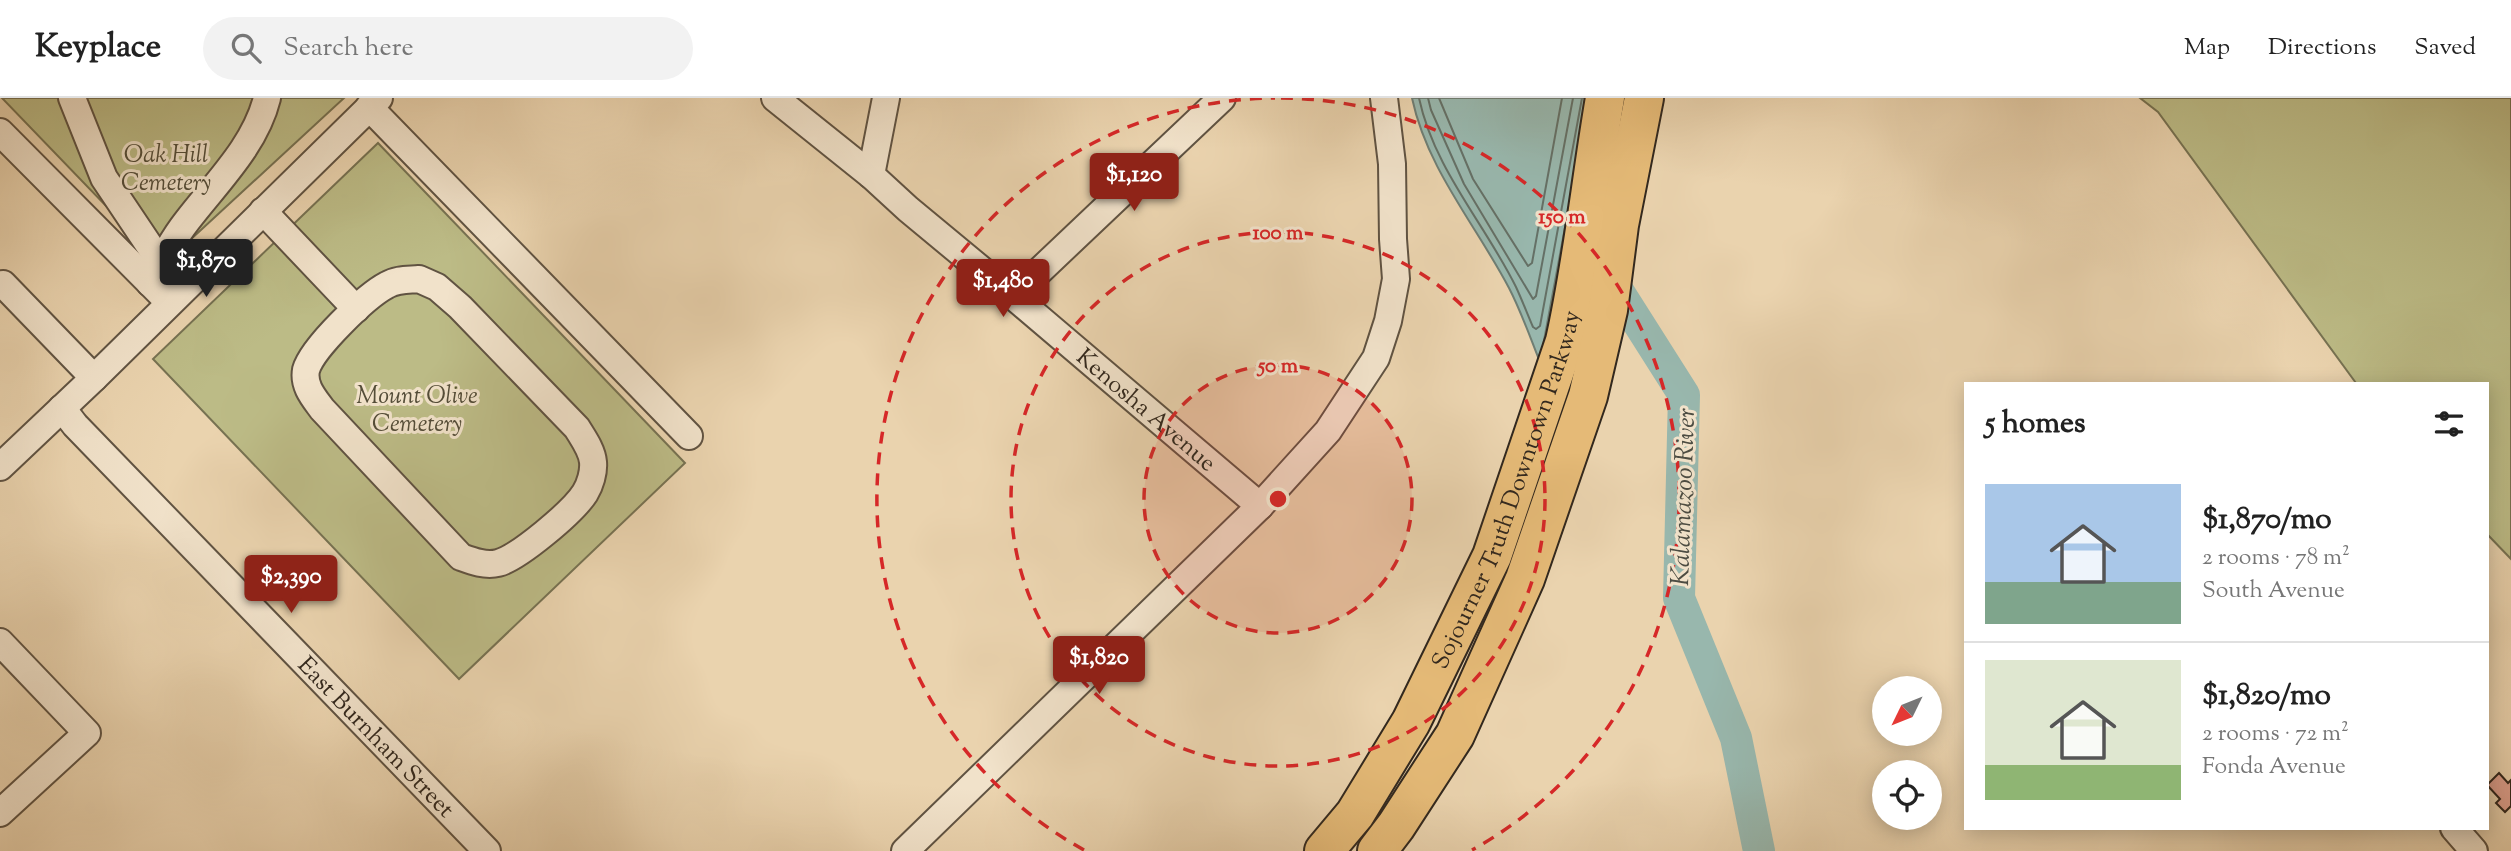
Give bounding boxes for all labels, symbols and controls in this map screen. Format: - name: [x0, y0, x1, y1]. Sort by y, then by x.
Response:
- search box: [203, 17, 693, 80]
- text: Keyplace: [35, 24, 161, 72]
- icon: search: [227, 29, 265, 67]
- text: Search here: [283, 30, 414, 67]
- text: Map: [2184, 31, 2230, 65]
- text: Directions: [2268, 31, 2376, 65]
- text: Saved: [2414, 31, 2476, 65]
- park label: Oak Hill Cemetery: [121, 139, 211, 201]
- pin: $1,120: [1077, 153, 1191, 213]
- text: $1,120: [1106, 159, 1162, 192]
- text: 150 m: [1538, 203, 1586, 233]
- text: 100 m: [1253, 219, 1304, 249]
- pin: $1,870: [149, 240, 263, 299]
- text: $1,870: [176, 245, 236, 278]
- pin: $1,480: [946, 260, 1060, 319]
- text: $1,480: [972, 265, 1034, 298]
- street label: Sojourner Truth Downtown Parkway: [1424, 308, 1590, 675]
- street label: Kenosha Avenue: [1068, 342, 1223, 481]
- text: 50 m: [1256, 352, 1299, 382]
- park label: Mount Olive Cemetery: [356, 380, 478, 442]
- text: 5 homes: [1985, 403, 2086, 446]
- icon: filters: [2430, 405, 2468, 443]
- water label: Kalamazoo River: [1663, 408, 1706, 587]
- centre of rings: [1266, 487, 1290, 511]
- text: $1,870/mo: [2202, 499, 2332, 542]
- icon: home: [2041, 512, 2125, 596]
- text: 2 rooms · 78 m²: [2202, 542, 2350, 575]
- pin: $2,390: [234, 556, 348, 615]
- text: $2,390: [260, 561, 322, 594]
- text: South Avenue: [2202, 575, 2345, 608]
- pin: $1,820: [1042, 636, 1156, 696]
- text: $1,820: [1069, 642, 1129, 675]
- street label: East Burnham Street: [289, 650, 461, 826]
- text: $1,820/mo: [2202, 675, 2331, 718]
- north arrow: [1872, 676, 1942, 746]
- map controls: [1872, 676, 1942, 830]
- icon: home: [2041, 688, 2125, 772]
- text: 2 rooms · 72 m²: [2202, 718, 2349, 751]
- text: Fonda Avenue: [2202, 751, 2346, 784]
- button: locate: [1872, 760, 1942, 830]

